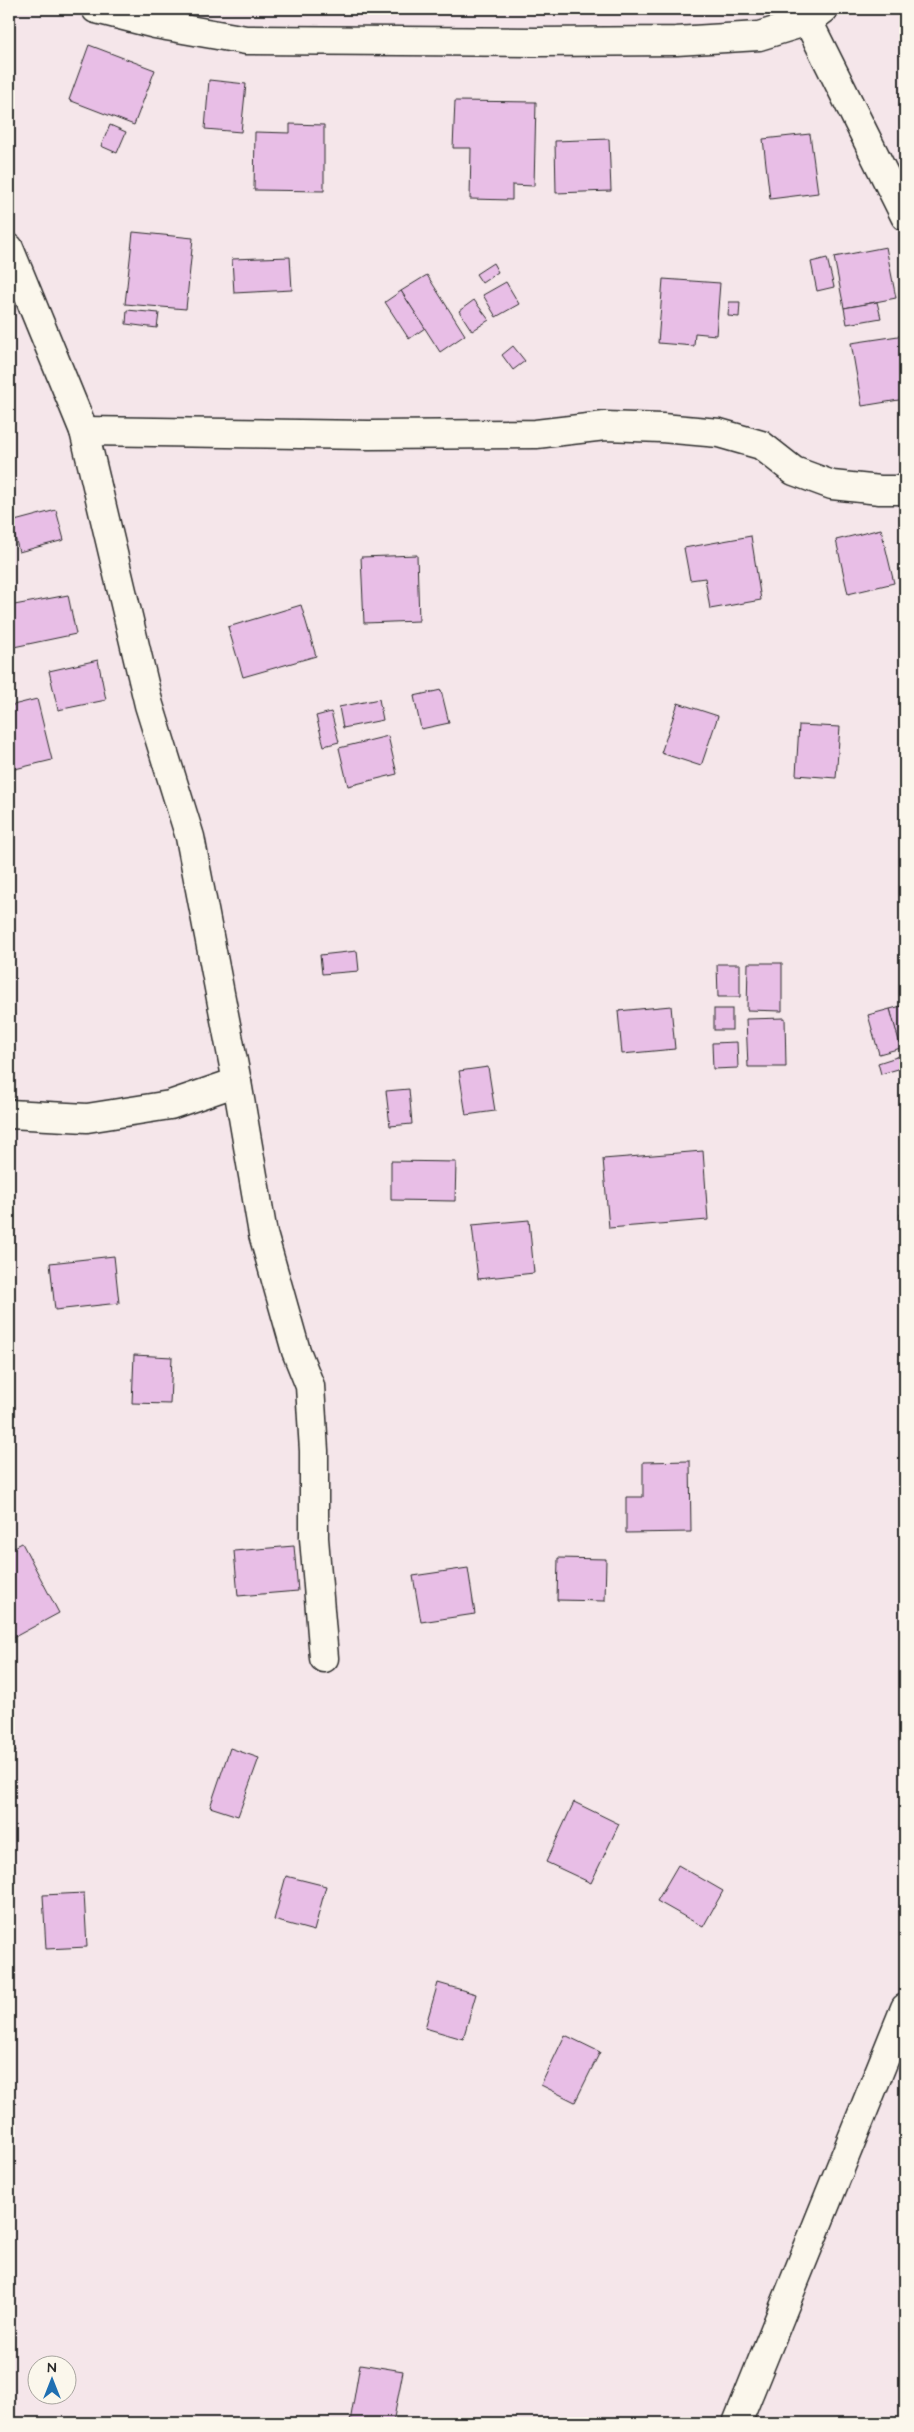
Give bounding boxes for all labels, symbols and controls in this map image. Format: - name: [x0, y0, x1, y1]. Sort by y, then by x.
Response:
- north arrow: [28, 2354, 78, 2404]
- text: N: [48, 2358, 57, 2378]

